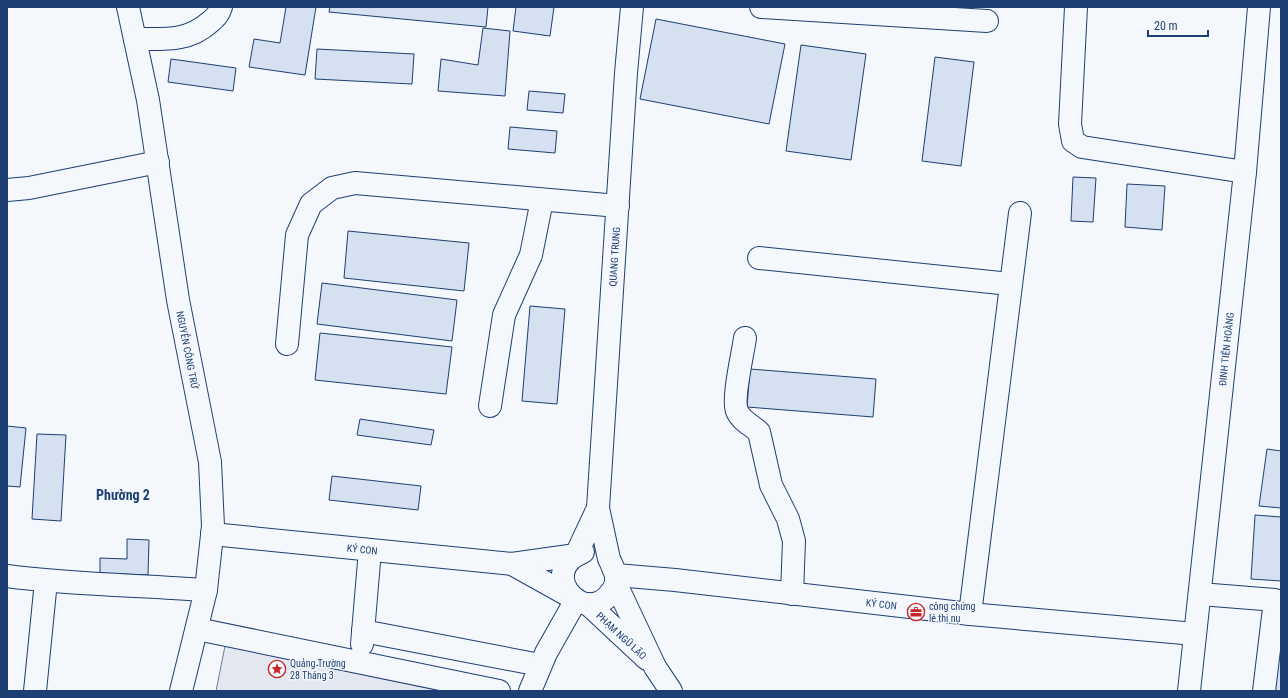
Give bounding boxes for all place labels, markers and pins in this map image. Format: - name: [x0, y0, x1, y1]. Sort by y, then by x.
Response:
- place label: công chứng lê thị nụ: [929, 601, 975, 625]
- office icon: công chứng lê thị nụ: [906, 602, 926, 622]
- place label: Quảng Trường 28 Tháng 3: [290, 658, 346, 681]
- place icon: Quảng Trường 28 Tháng 3: [267, 659, 287, 679]

